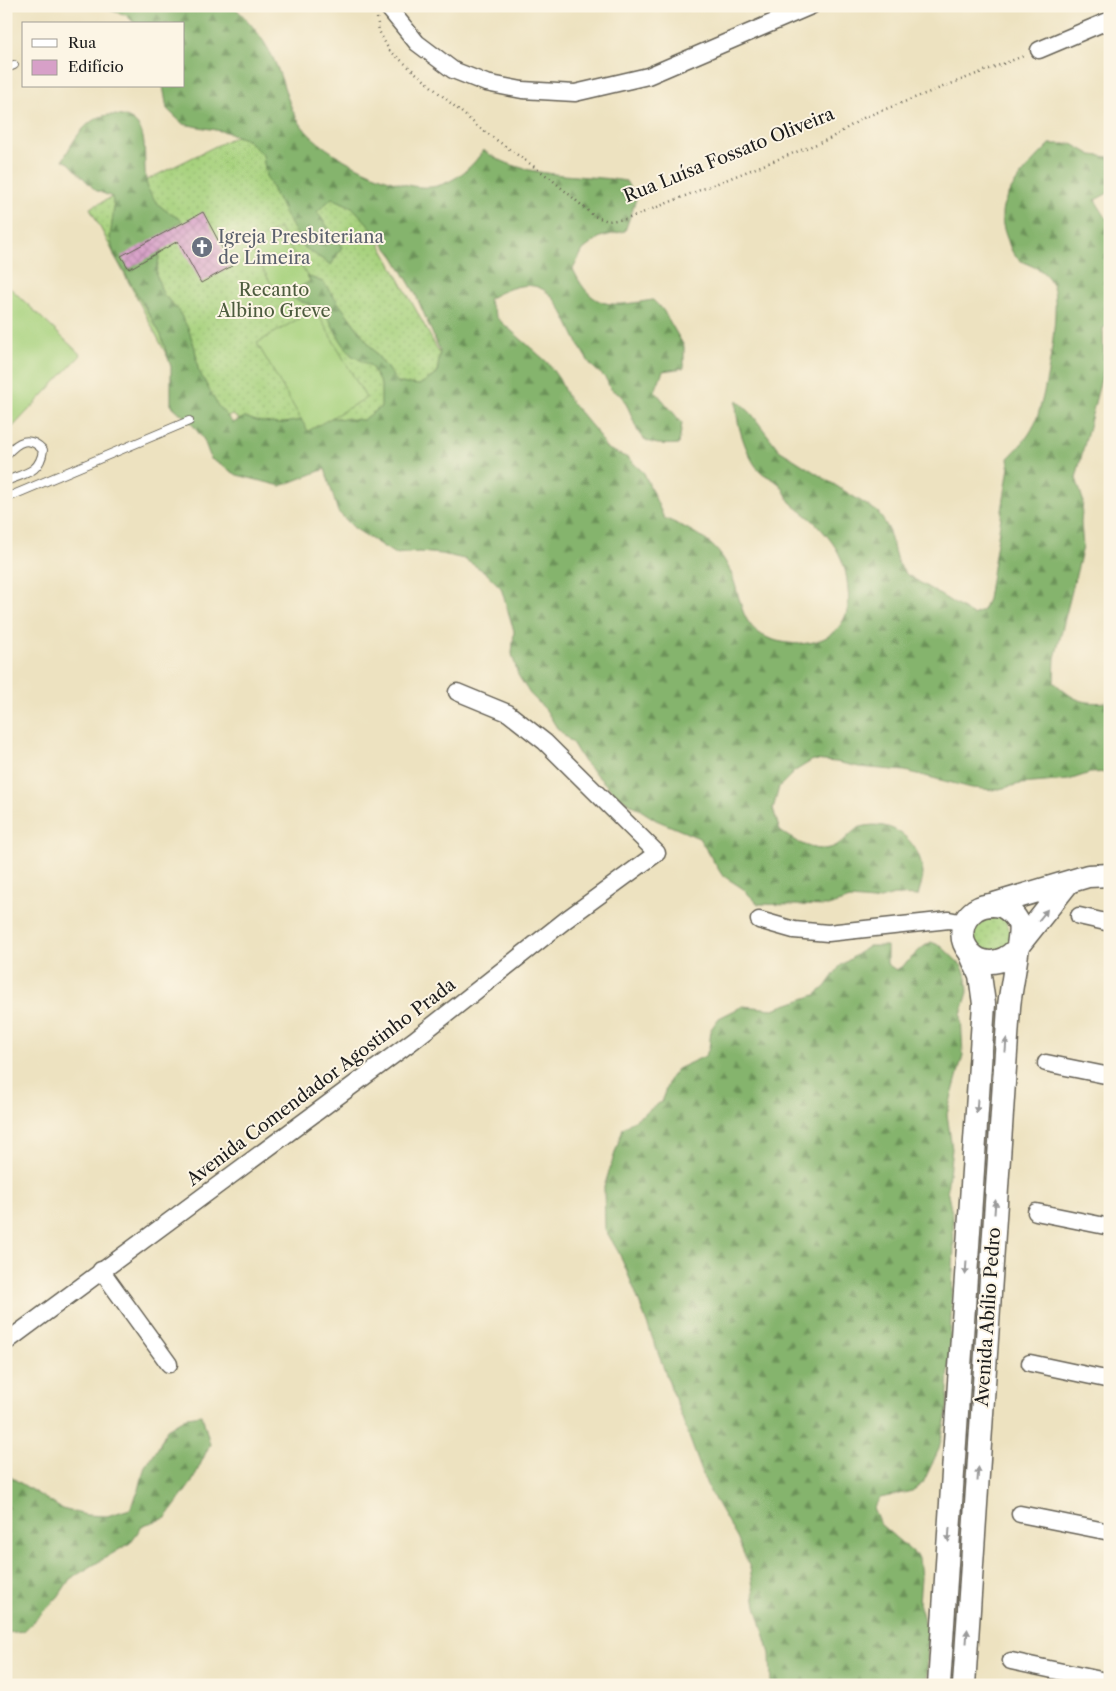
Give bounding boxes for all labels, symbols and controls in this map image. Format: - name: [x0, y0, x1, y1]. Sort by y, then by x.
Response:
- legend: [22, 22, 185, 88]
- text: Rua: [68, 33, 96, 52]
- text: Edifício: [68, 57, 124, 76]
- street label: Rua Luísa Fossato Oliveira: [620, 102, 838, 207]
- place label: Igreja Presbiteriana de Limeira: [218, 226, 384, 269]
- church icon: Igreja Presbiteriana de Limeira: [190, 235, 214, 259]
- park label: Recanto Albino Greve: [216, 279, 331, 322]
- one-way arrow: [1038, 908, 1048, 921]
- street label: Avenida Comendador Agostinho Prada: [181, 973, 460, 1191]
- one-way arrow: [1003, 1037, 1011, 1053]
- one-way arrow: [973, 1098, 981, 1114]
- one-way arrow: [992, 1199, 1000, 1215]
- street label: Avenida Abílio Pedro: [971, 1227, 1005, 1408]
- one-way arrow: [962, 1261, 970, 1277]
- one-way arrow: [974, 1466, 982, 1482]
- one-way arrow: [944, 1527, 952, 1543]
- one-way arrow: [964, 1628, 972, 1644]

